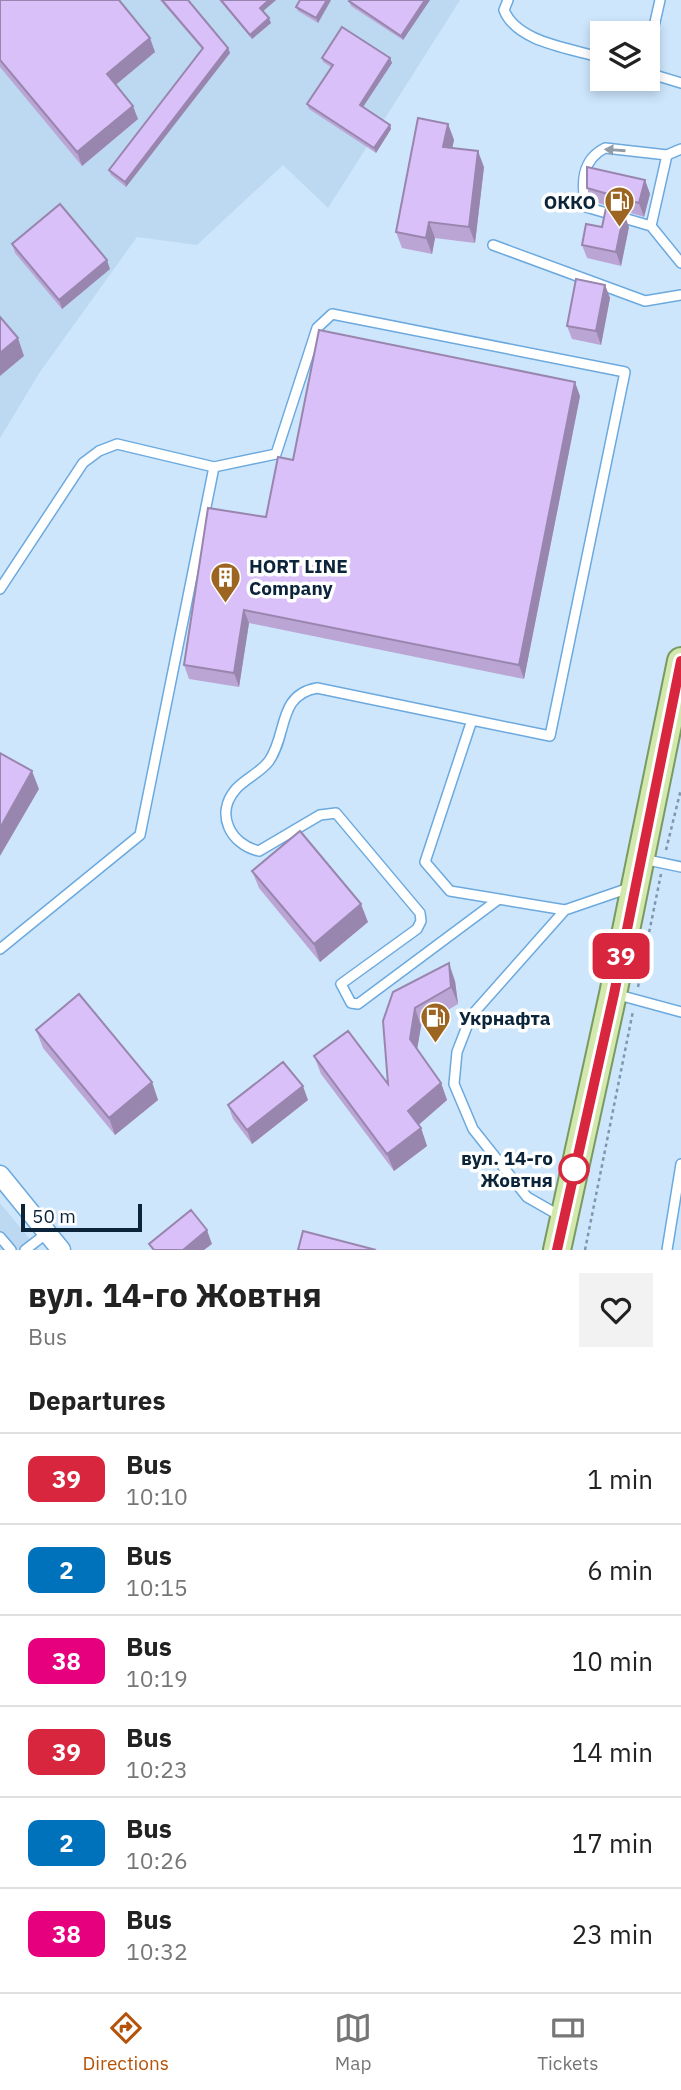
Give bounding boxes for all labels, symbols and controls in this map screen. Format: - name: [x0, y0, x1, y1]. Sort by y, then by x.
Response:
- map controls: [590, 21, 660, 91]
- button: layers: [590, 21, 660, 91]
- one-way arrow: [604, 144, 626, 155]
- fuel station icon: ОККО: [602, 185, 636, 229]
- place label: ОККО: [544, 190, 596, 214]
- place label: HORT LINE Company: [249, 554, 348, 600]
- building icon: HORT LINE Company: [209, 560, 243, 604]
- line badge: 39: [590, 933, 652, 979]
- text: 39: [607, 940, 635, 972]
- fuel station icon: Укрнафта: [419, 1001, 453, 1045]
- place label: Укрнафта: [459, 1006, 551, 1030]
- place label: вул. 14-го Жовтня: [461, 1146, 553, 1192]
- marker: вул. 14-го Жовтня: [559, 1154, 589, 1184]
- scale bar: [21, 1201, 142, 1233]
- text: 50 m: [32, 1204, 76, 1228]
- text: вул. 14-го Жовтня: [28, 1273, 322, 1316]
- button: heart: [579, 1273, 653, 1347]
- text: Bus: [28, 1321, 67, 1351]
- text: Departures: [28, 1383, 166, 1417]
- text: Bus: [126, 1447, 172, 1481]
- text: 1 min: [587, 1462, 653, 1496]
- text: 39: [52, 1463, 81, 1495]
- text: 10:10: [126, 1481, 188, 1511]
- text: Bus: [126, 1538, 172, 1572]
- text: 6 min: [587, 1553, 653, 1587]
- text: 2: [59, 1554, 74, 1586]
- text: 10:15: [126, 1572, 188, 1602]
- text: Bus: [126, 1629, 172, 1663]
- text: 10 min: [572, 1644, 653, 1678]
- text: 38: [52, 1645, 81, 1677]
- text: 10:19: [126, 1663, 188, 1693]
- text: Bus: [126, 1720, 172, 1754]
- text: 14 min: [572, 1735, 653, 1769]
- text: 39: [52, 1736, 81, 1768]
- text: 10:23: [126, 1754, 188, 1784]
- text: Bus: [126, 1811, 172, 1845]
- text: 17 min: [572, 1826, 653, 1860]
- text: 2: [59, 1827, 74, 1859]
- text: 10:26: [126, 1845, 188, 1875]
- text: Bus: [126, 1902, 172, 1936]
- text: 23 min: [572, 1917, 653, 1951]
- text: 38: [52, 1918, 81, 1950]
- text: 10:32: [126, 1936, 188, 1966]
- tab: Directions: [83, 2009, 169, 2075]
- tab: Map: [334, 2009, 372, 2075]
- tab: Tickets: [537, 2009, 598, 2075]

